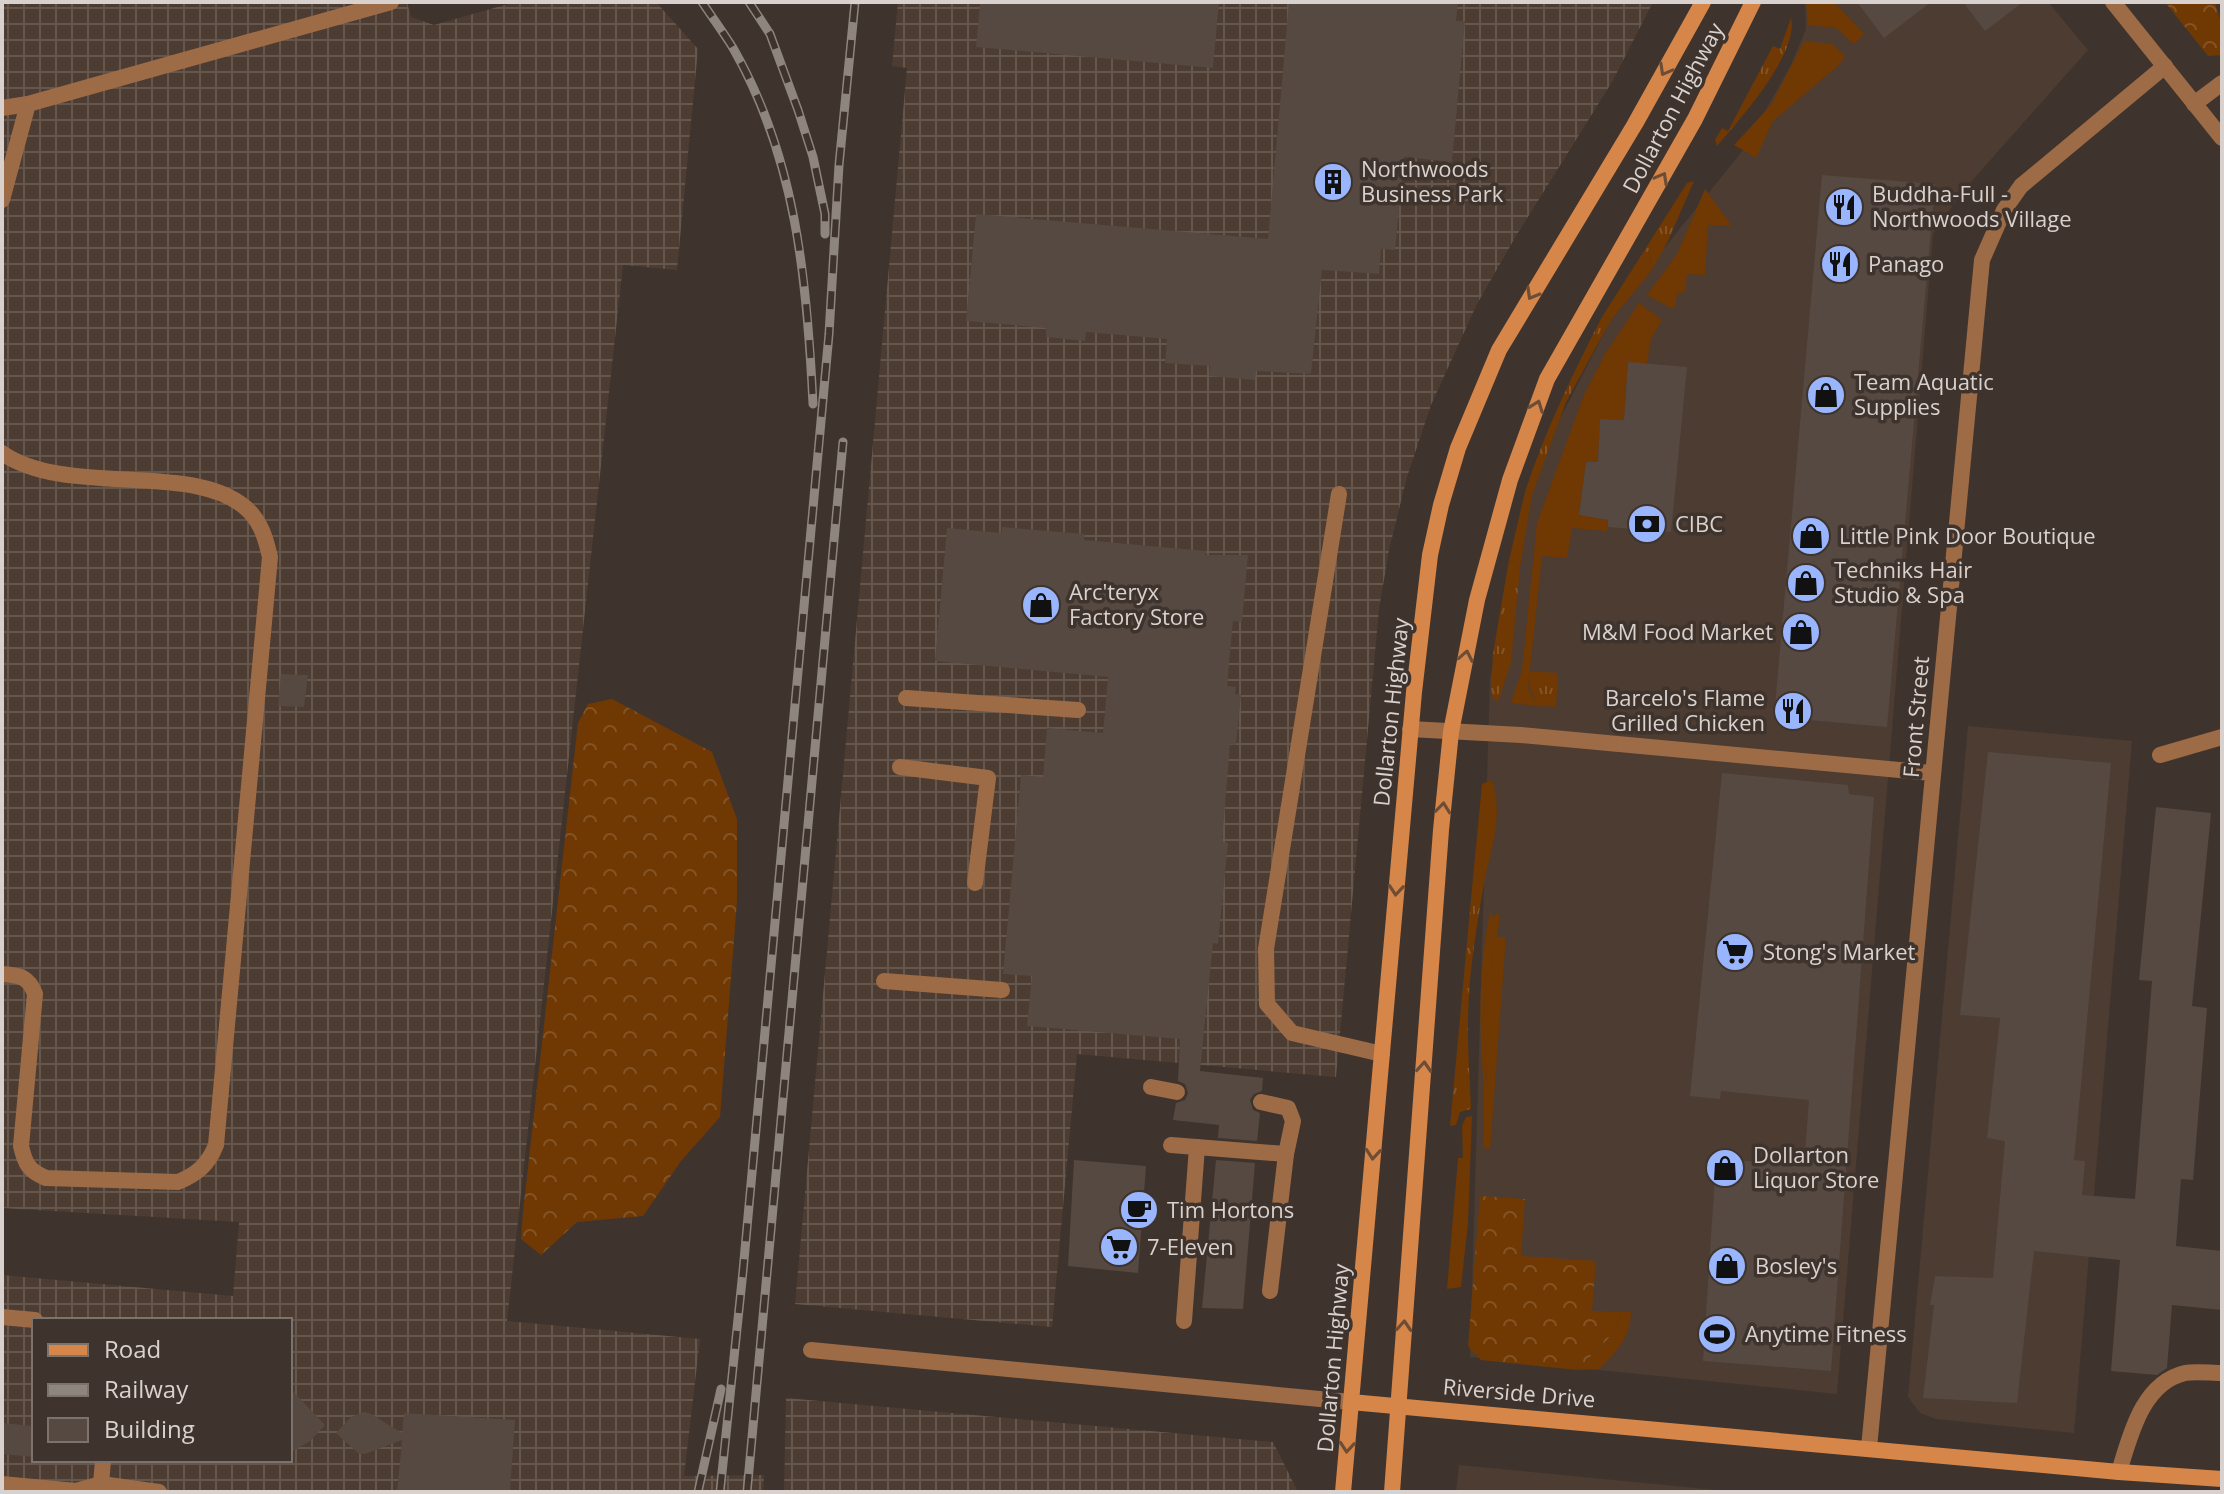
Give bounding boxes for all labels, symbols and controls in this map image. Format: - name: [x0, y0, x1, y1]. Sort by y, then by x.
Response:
- street label: Dollarton Highway: [1614, 16, 1730, 198]
- one-way arrow: [1659, 62, 1675, 76]
- place label: Northwoods Business Park: [1361, 153, 1504, 208]
- building icon: Northwoods Business Park: [1312, 161, 1354, 203]
- one-way arrow: [1652, 172, 1668, 187]
- place label: Buddha-Full - Northwoods Village: [1872, 178, 2072, 233]
- restaurant icon: Buddha-Full - Northwoods Village: [1823, 186, 1865, 228]
- restaurant icon: Panago: [1819, 243, 1861, 285]
- place label: Panago: [1868, 248, 1944, 278]
- one-way arrow: [1526, 285, 1542, 300]
- place label: Team Aquatic Supplies: [1854, 366, 1994, 421]
- shop icon: Team Aquatic Supplies: [1805, 374, 1847, 416]
- one-way arrow: [1527, 400, 1544, 414]
- bank icon: CIBC: [1626, 503, 1668, 545]
- place label: CIBC: [1675, 508, 1723, 538]
- shop icon: Little Pink Door Boutique: [1790, 515, 1832, 557]
- place label: Little Pink Door Boutique: [1839, 520, 2096, 550]
- place label: Techniks Hair Studio & Spa: [1834, 554, 1972, 609]
- shop icon: Techniks Hair Studio & Spa: [1785, 562, 1827, 604]
- place label: Arc'teryx Factory Store: [1069, 576, 1204, 631]
- shop icon: Arc'teryx Factory Store: [1020, 584, 1062, 626]
- shop icon: M&M Food Market: [1780, 611, 1822, 653]
- street label: Dollarton Highway: [1365, 615, 1415, 808]
- place label: M&M Food Market: [1582, 616, 1773, 646]
- one-way arrow: [1457, 649, 1474, 663]
- street label: Front Street: [1895, 655, 1935, 779]
- place label: Barcelo's Flame Grilled Chicken: [1605, 682, 1765, 737]
- restaurant icon: Barcelo's Flame Grilled Chicken: [1772, 690, 1814, 732]
- one-way arrow: [1435, 801, 1452, 814]
- one-way arrow: [1388, 884, 1405, 897]
- supermarket icon: Stong's Market: [1714, 931, 1756, 973]
- place label: Stong's Market: [1763, 936, 1916, 966]
- one-way arrow: [1415, 1060, 1432, 1073]
- place label: Dollarton Liquor Store: [1753, 1139, 1879, 1194]
- one-way arrow: [1365, 1147, 1382, 1160]
- shop icon: Dollarton Liquor Store: [1704, 1147, 1746, 1189]
- cafe icon: Tim Hortons: [1118, 1189, 1160, 1231]
- place label: Tim Hortons: [1167, 1194, 1294, 1224]
- supermarket icon: 7-Eleven: [1098, 1226, 1140, 1268]
- place label: 7-Eleven: [1147, 1231, 1234, 1261]
- shop icon: Bosley's: [1706, 1245, 1748, 1287]
- place label: Bosley's: [1755, 1250, 1837, 1280]
- street label: Dollarton Highway: [1309, 1261, 1355, 1454]
- sports icon: Anytime Fitness: [1696, 1313, 1738, 1355]
- legend: [32, 1318, 292, 1462]
- place label: Anytime Fitness: [1745, 1318, 1907, 1348]
- one-way arrow: [1396, 1319, 1413, 1332]
- text: Road: [104, 1332, 161, 1365]
- street label: Riverside Drive: [1442, 1370, 1597, 1414]
- text: Railway: [104, 1372, 189, 1405]
- text: Building: [104, 1412, 195, 1445]
- one-way arrow: [1339, 1441, 1356, 1454]

